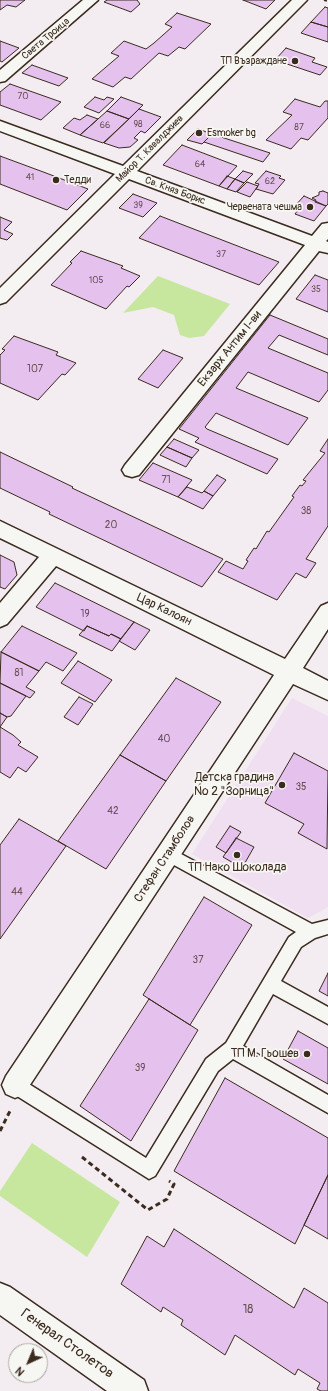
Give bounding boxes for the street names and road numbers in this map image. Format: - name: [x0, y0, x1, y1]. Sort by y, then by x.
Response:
- street label: Света Троица: [20, 15, 72, 63]
- street label: Майор Т. Кавалджиев: [114, 113, 186, 185]
- street label: Св. Княз Борис: [143, 175, 207, 207]
- street label: Екзарх Антим I-ви: [195, 308, 265, 390]
- street label: Цар Калоян: [134, 591, 194, 629]
- street label: Стефан Стамболов: [131, 813, 199, 905]
- street label: Генерал Столетов: [17, 1306, 117, 1382]

